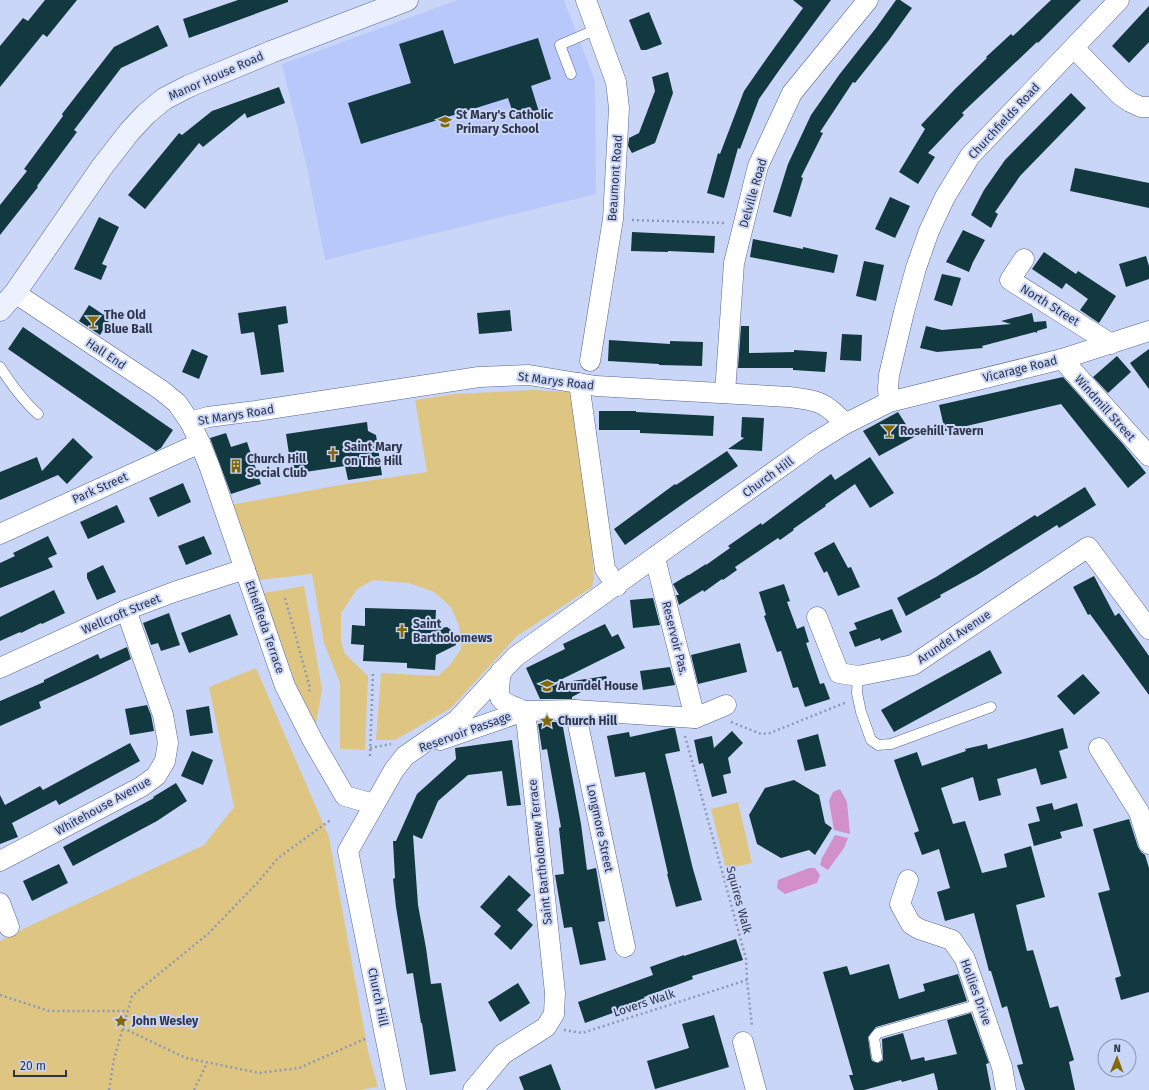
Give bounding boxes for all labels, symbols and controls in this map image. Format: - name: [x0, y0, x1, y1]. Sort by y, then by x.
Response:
- street label: Manor House Road: [166, 49, 266, 103]
- street label: Churchfields Road: [965, 80, 1043, 162]
- place label: St Mary's Catholic Primary School: [456, 108, 554, 136]
- school or university icon: St Mary's Catholic Primary School: [437, 114, 453, 130]
- street label: Beaumont Road: [605, 134, 625, 222]
- street label: Delville Road: [736, 157, 770, 229]
- street label: North Street: [1018, 281, 1083, 329]
- place label: The Old Blue Ball: [104, 308, 153, 336]
- bar icon: The Old Blue Ball: [85, 314, 101, 330]
- street label: Hall End: [83, 336, 129, 372]
- street label: Vicarage Road: [981, 353, 1059, 385]
- street label: St Marys Road: [517, 369, 595, 393]
- street label: Windmill Street: [1072, 372, 1139, 444]
- street label: St Marys Road: [197, 402, 275, 428]
- bar icon: Rosehill Tavern: [881, 423, 897, 439]
- place label: Rosehill Tavern: [900, 424, 984, 438]
- place label: Saint Mary on The Hill: [344, 440, 403, 468]
- church icon: Saint Mary on The Hill: [325, 446, 341, 462]
- place label: Church Hill Social Club: [247, 452, 307, 480]
- street label: Church Hill: [740, 454, 797, 500]
- building icon: Church Hill Social Club: [228, 458, 244, 474]
- street label: Park Street: [70, 469, 131, 506]
- street label: Ethelfleda Terrace: [242, 579, 288, 675]
- street label: Wellcroft Street: [79, 591, 163, 637]
- street label: Reservoir Pas.: [659, 600, 691, 677]
- street label: Arundel Avenue: [915, 607, 993, 667]
- place label: Saint Bartholomews: [413, 617, 493, 645]
- church icon: Saint Bartholomews: [394, 623, 410, 639]
- school or university icon: Arundel House: [539, 678, 555, 694]
- place label: Arundel House: [557, 679, 639, 693]
- street label: Reservoir Passage: [417, 709, 513, 755]
- place icon: Church Hill: [539, 713, 555, 729]
- place label: Church Hill: [558, 714, 617, 728]
- street label: Whitehouse Avenue: [53, 774, 153, 838]
- street label: Saint Bartholomew Terrace: [525, 778, 555, 926]
- street label: Longmore Street: [584, 783, 616, 874]
- street label: Squires Walk: [723, 865, 755, 936]
- street label: Hollies Drive: [958, 957, 994, 1027]
- street label: Church Hill: [365, 966, 391, 1028]
- street label: Lovers Walk: [611, 986, 677, 1020]
- place icon: John Wesley: [113, 1013, 129, 1029]
- place label: John Wesley: [131, 1014, 199, 1028]
- north arrow: [1097, 1038, 1137, 1078]
- text: N: [1113, 1042, 1121, 1055]
- scale bar: [14, 1052, 66, 1078]
- text: 20 m: [20, 1059, 46, 1073]

